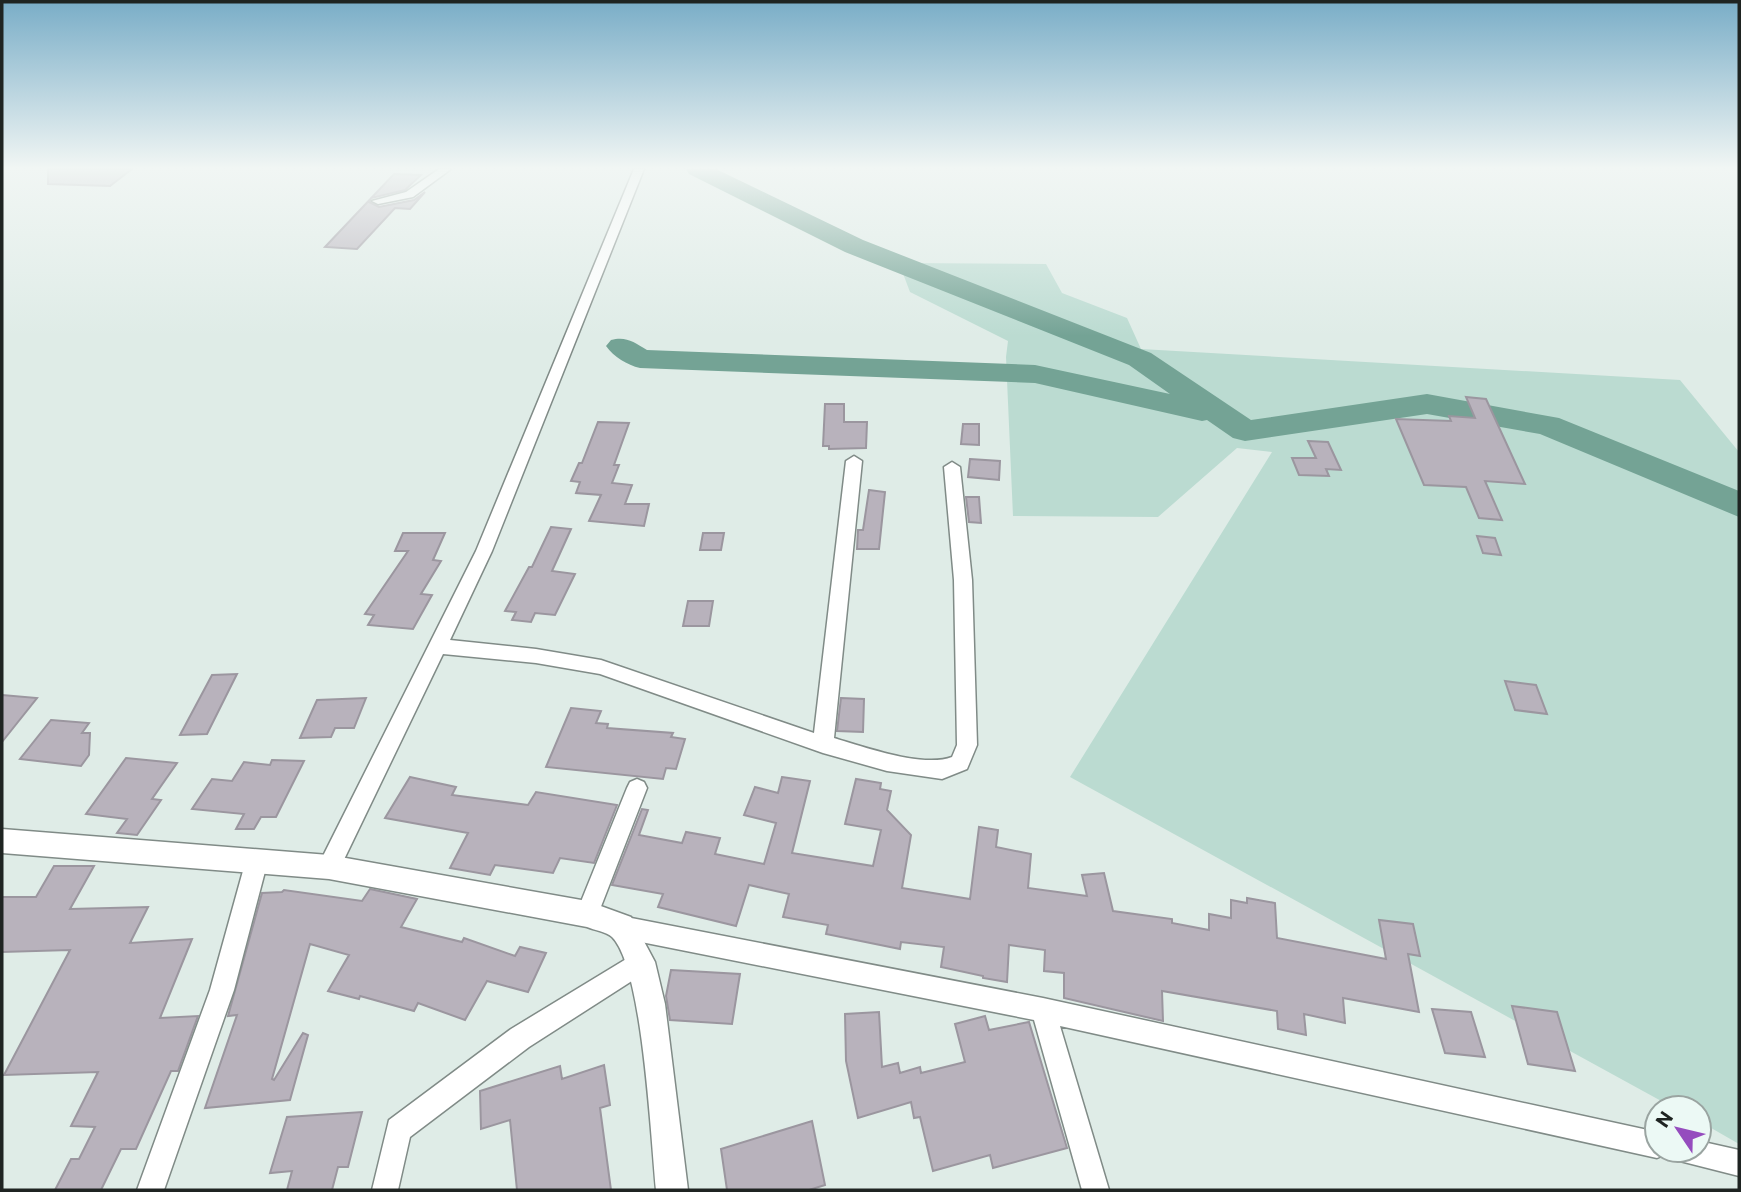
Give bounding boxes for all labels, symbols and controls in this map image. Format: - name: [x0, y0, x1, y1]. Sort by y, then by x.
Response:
- north arrow: [1643, 1094, 1713, 1164]
- text: N: [1650, 1107, 1677, 1131]

